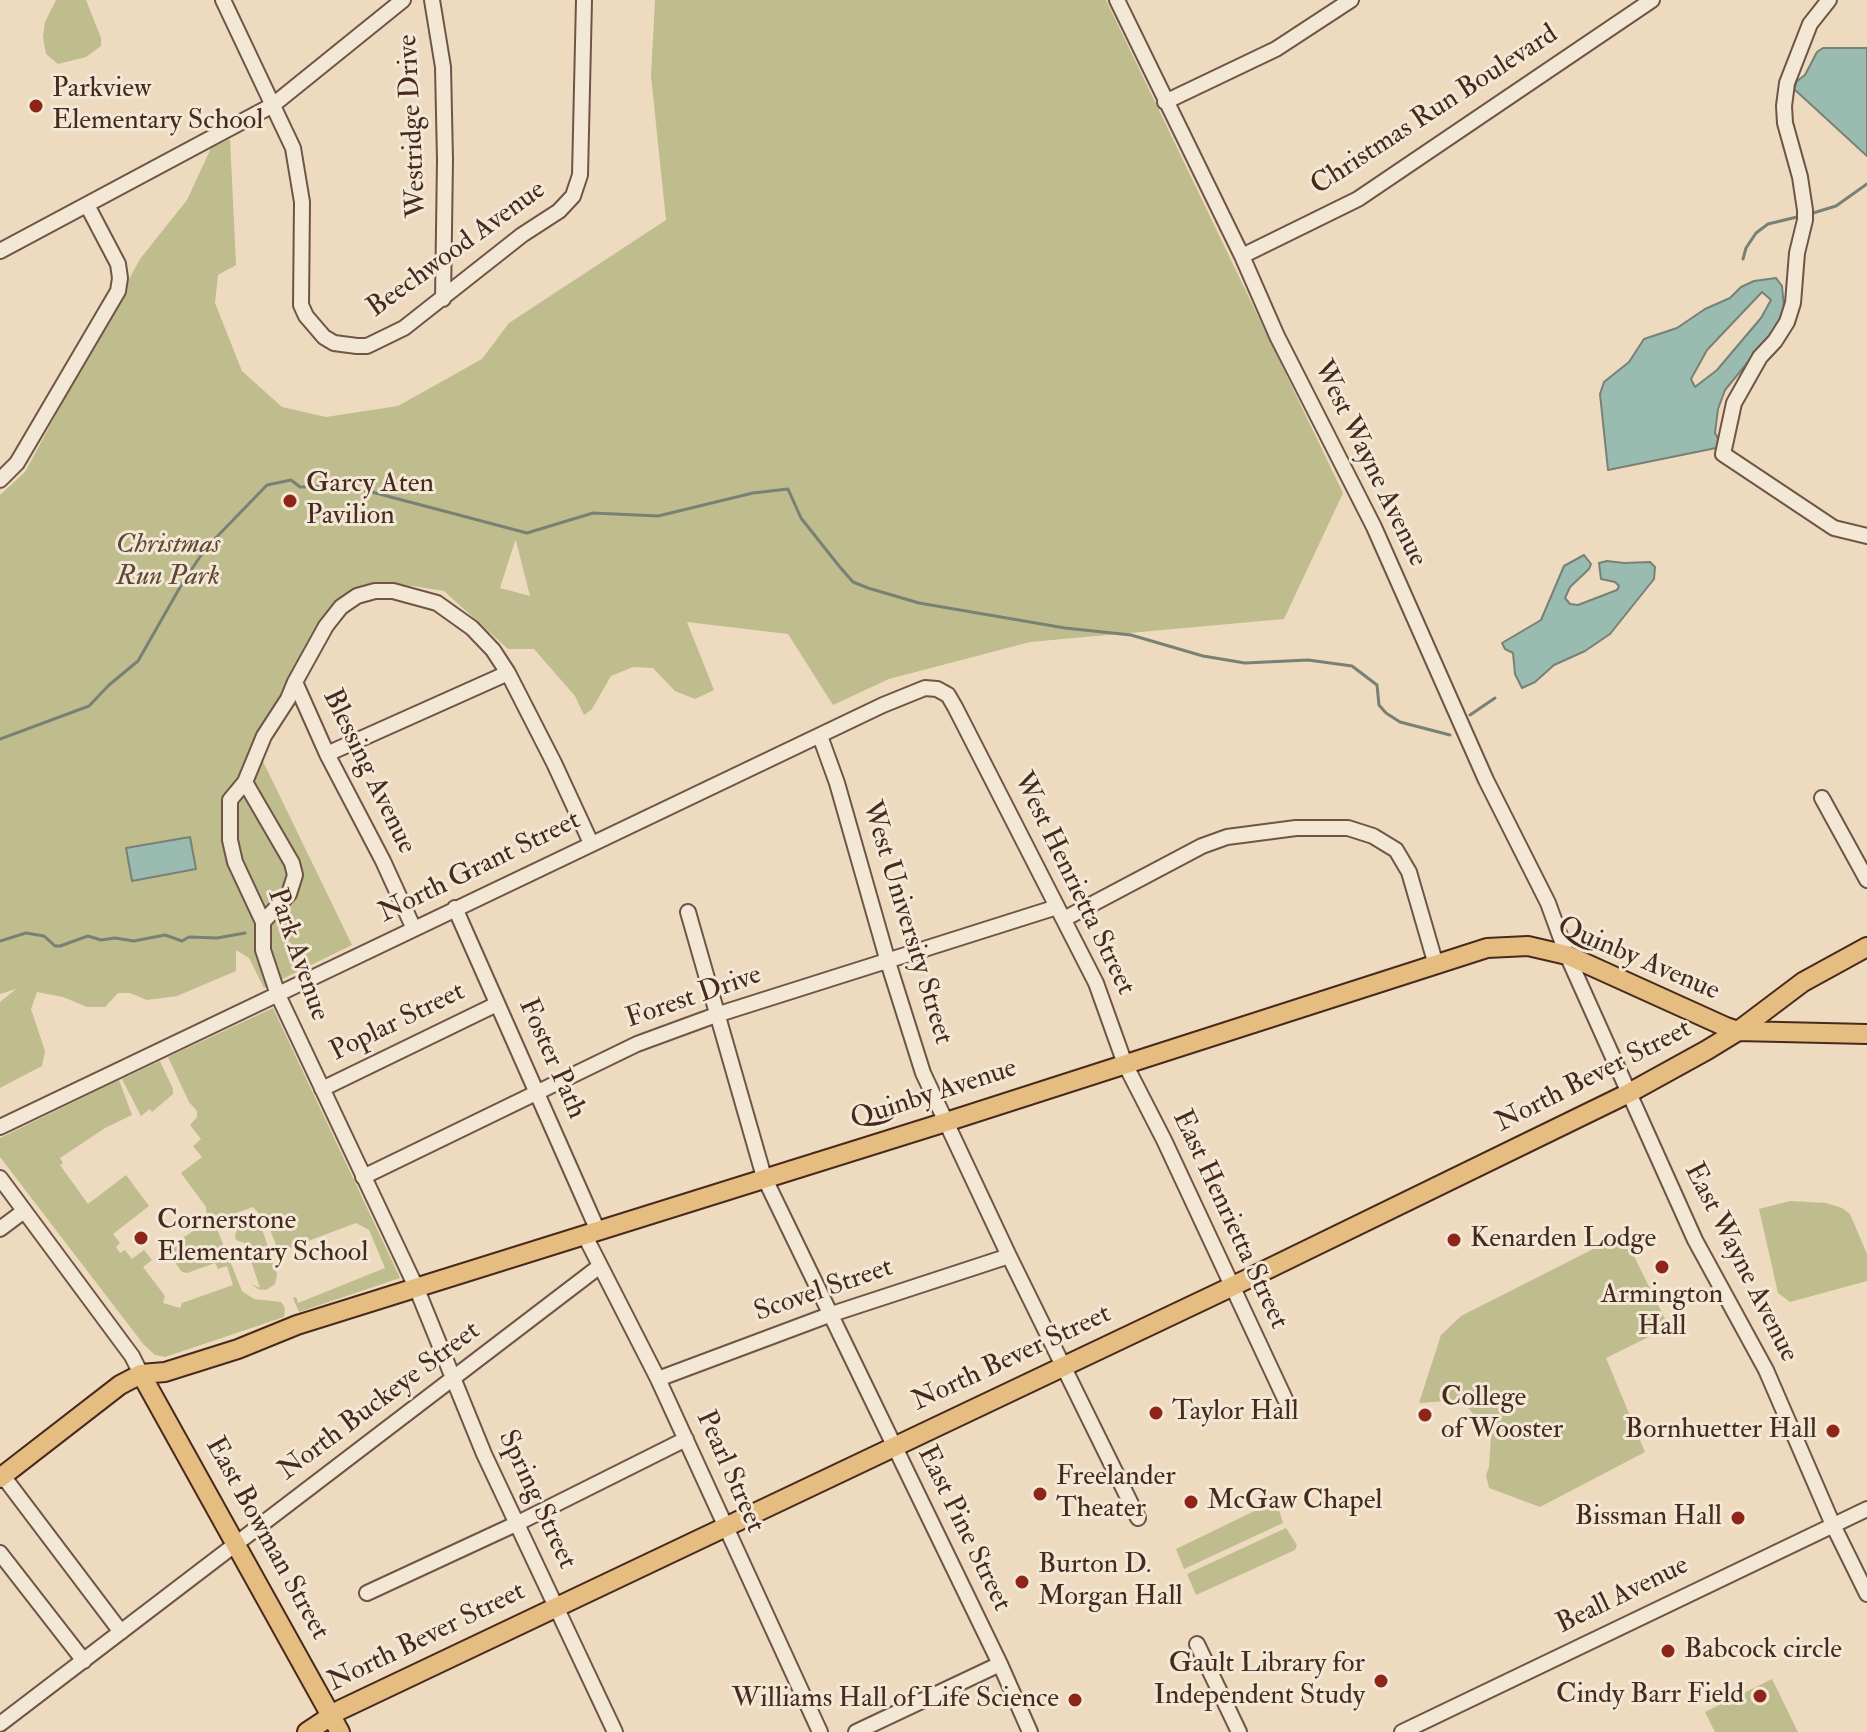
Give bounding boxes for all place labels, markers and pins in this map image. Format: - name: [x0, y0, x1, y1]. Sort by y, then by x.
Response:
- place label: Parkview Elementary School: [52, 73, 263, 139]
- marker: Parkview Elementary School: [27, 97, 45, 115]
- place label: Garcy Aten Pavilion: [306, 468, 434, 534]
- marker: Garcy Aten Pavilion: [281, 492, 299, 510]
- place label: Cornerstone Elementary School: [157, 1205, 368, 1271]
- place label: Kenarden Lodge: [1470, 1223, 1656, 1257]
- marker: Cornerstone Elementary School: [132, 1229, 150, 1247]
- marker: Kenarden Lodge: [1445, 1231, 1463, 1249]
- marker: Armington Hall: [1653, 1258, 1671, 1276]
- place label: Armington Hall: [1601, 1279, 1723, 1345]
- place label: College of Wooster: [1441, 1382, 1563, 1448]
- place label: Taylor Hall: [1172, 1396, 1299, 1430]
- marker: Taylor Hall: [1147, 1404, 1165, 1422]
- marker: College of Wooster: [1416, 1406, 1434, 1424]
- place label: Bornhuetter Hall: [1625, 1414, 1817, 1448]
- marker: Bornhuetter Hall: [1824, 1422, 1842, 1440]
- place label: Freelander Theater: [1056, 1461, 1176, 1527]
- marker: Freelander Theater: [1031, 1485, 1049, 1503]
- place label: McGaw Chapel: [1207, 1485, 1383, 1519]
- marker: McGaw Chapel: [1182, 1493, 1200, 1511]
- place label: Bissman Hall: [1575, 1501, 1722, 1535]
- marker: Bissman Hall: [1729, 1509, 1747, 1527]
- place label: Burton D. Morgan Hall: [1038, 1549, 1183, 1615]
- marker: Burton D. Morgan Hall: [1013, 1573, 1031, 1591]
- place label: Babcock circle: [1684, 1634, 1842, 1668]
- marker: Babcock circle: [1659, 1642, 1677, 1660]
- place label: Gault Library for Independent Study: [1154, 1648, 1365, 1714]
- marker: Gault Library for Independent Study: [1372, 1672, 1390, 1690]
- place label: Cindy Barr Field: [1556, 1679, 1744, 1713]
- place label: Williams Hall of Life Science: [732, 1683, 1059, 1717]
- marker: Cindy Barr Field: [1751, 1687, 1769, 1705]
- marker: Williams Hall of Life Science: [1066, 1691, 1084, 1709]

